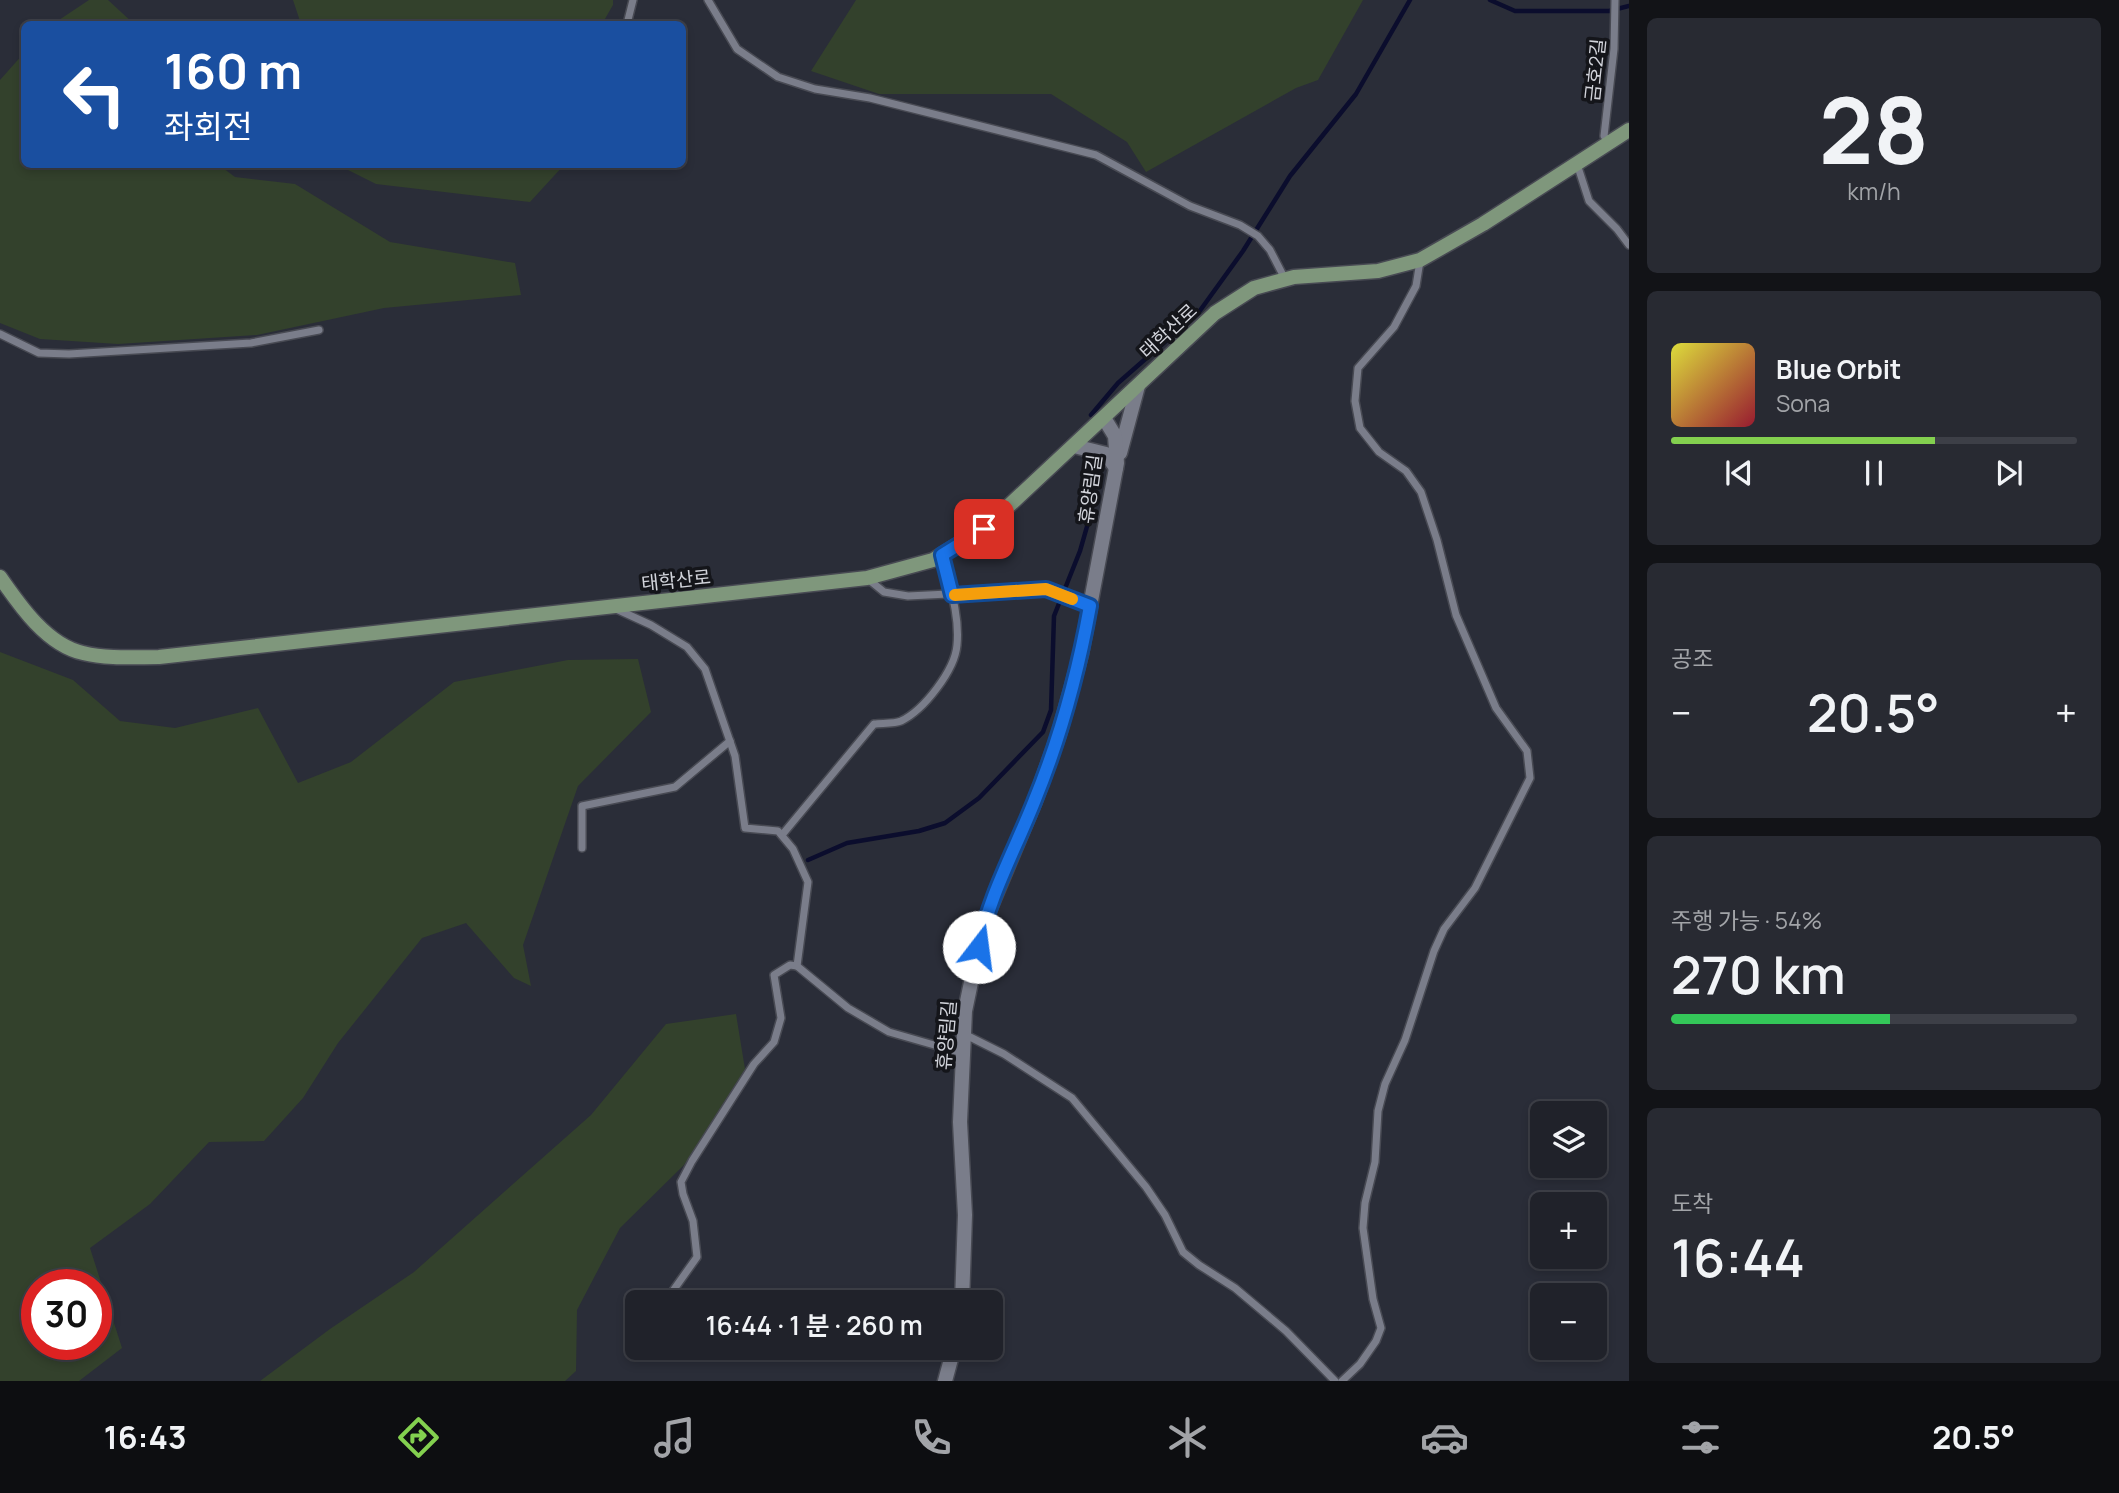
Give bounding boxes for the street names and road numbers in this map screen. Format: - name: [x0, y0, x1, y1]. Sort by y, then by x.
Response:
- street label: 금호2길: [1579, 37, 1611, 103]
- street label: 태학산로: [1134, 298, 1202, 364]
- street label: 휴양림길: [1072, 453, 1108, 525]
- street label: 태학산로: [640, 563, 712, 597]
- street label: 휴양림길: [930, 999, 962, 1071]

